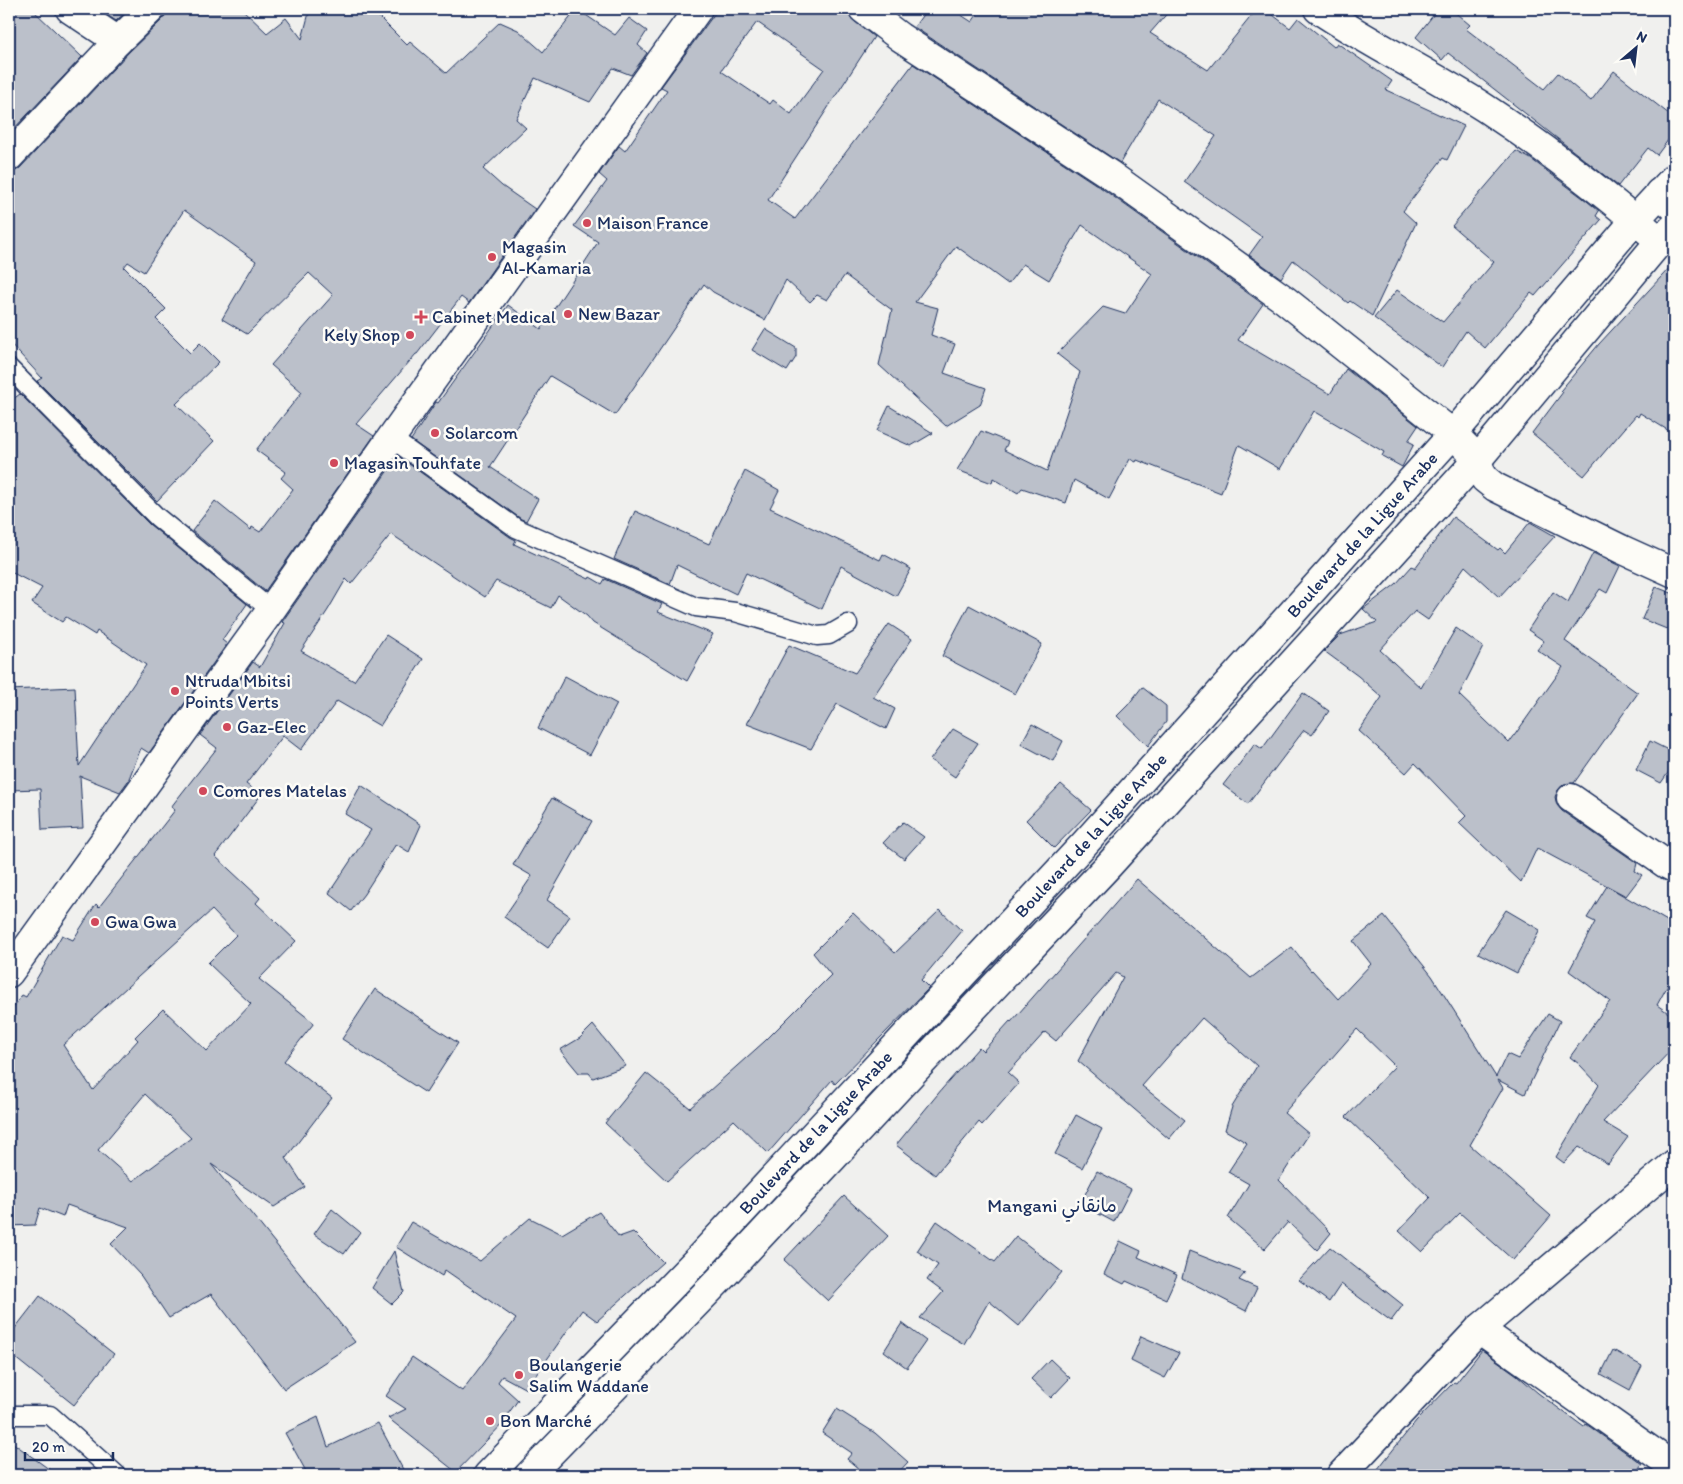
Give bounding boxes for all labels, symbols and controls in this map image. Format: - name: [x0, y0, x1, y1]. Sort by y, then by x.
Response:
- north arrow: [1610, 22, 1660, 72]
- text: N: [1634, 27, 1650, 47]
- place label: Maison France: [597, 212, 709, 234]
- marker: Maison France: [581, 217, 593, 229]
- place label: Magasin Al-Kamaria: [502, 236, 592, 279]
- marker: Magasin Al-Kamaria: [486, 251, 498, 263]
- place label: New Bazar: [578, 303, 661, 325]
- place label: Cabinet Medical: [432, 306, 556, 328]
- marker: New Bazar: [562, 308, 574, 320]
- marker: Cabinet Medical: [414, 310, 428, 324]
- place label: Kely Shop: [324, 324, 400, 346]
- marker: Kely Shop: [404, 329, 416, 341]
- place label: Solarcom: [445, 422, 518, 444]
- marker: Solarcom: [429, 427, 441, 439]
- street label: Boulevard de la Ligue Arabe: [1282, 447, 1442, 622]
- place label: Magasin Touhfate: [344, 452, 481, 474]
- marker: Magasin Touhfate: [328, 457, 340, 469]
- place label: Ntruda Mbitsi Points Verts: [185, 670, 291, 713]
- marker: Ntruda Mbitsi Points Verts: [169, 685, 181, 697]
- place label: Gaz-Elec: [237, 716, 306, 738]
- marker: Gaz-Elec: [221, 721, 233, 733]
- street label: Boulevard de la Ligue Arabe: [1010, 748, 1172, 922]
- place label: Comores Matelas: [213, 780, 347, 802]
- marker: Comores Matelas: [197, 785, 209, 797]
- place label: Gwa Gwa: [105, 911, 177, 933]
- marker: Gwa Gwa: [89, 916, 101, 928]
- street label: Boulevard de la Ligue Arabe: [734, 1046, 897, 1219]
- district label: Mangani مانقاني: [987, 1194, 1117, 1222]
- place label: Boulangerie Salim Waddane: [529, 1354, 649, 1397]
- marker: Boulangerie Salim Waddane: [513, 1369, 525, 1381]
- place label: Bon Marché: [500, 1410, 592, 1432]
- marker: Bon Marché: [484, 1415, 496, 1427]
- scale bar: [25, 1429, 112, 1461]
- text: 20 m: [32, 1438, 66, 1456]

